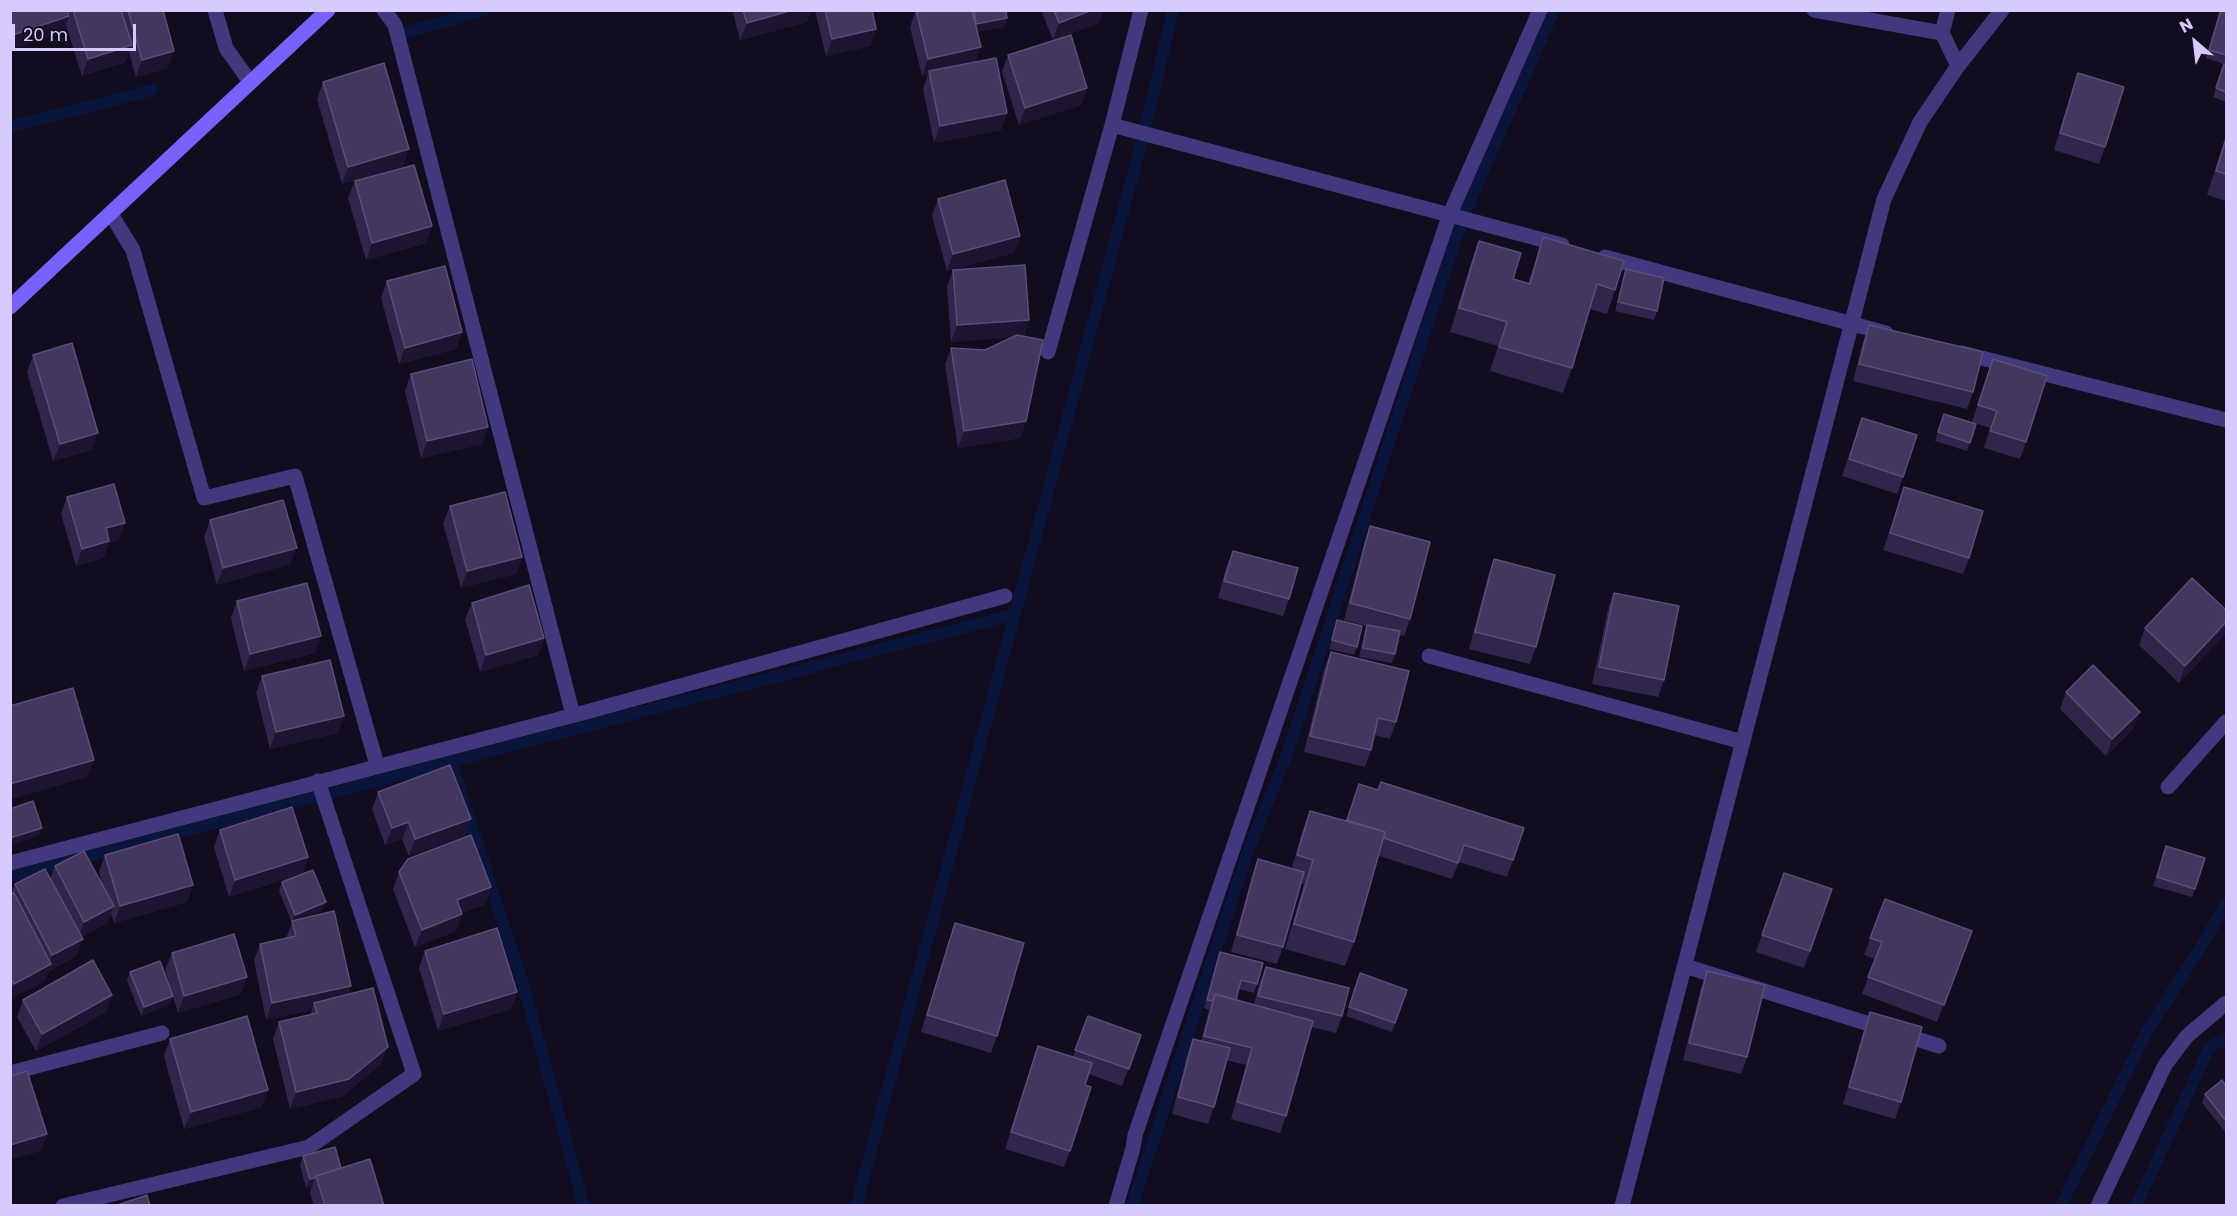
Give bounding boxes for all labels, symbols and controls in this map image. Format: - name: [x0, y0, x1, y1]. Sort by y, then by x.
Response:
- scale bar: [15, 12, 140, 50]
- north arrow: [2165, 12, 2225, 72]
- text: N: [2176, 13, 2197, 39]
- text: 20 m: [23, 22, 68, 47]

